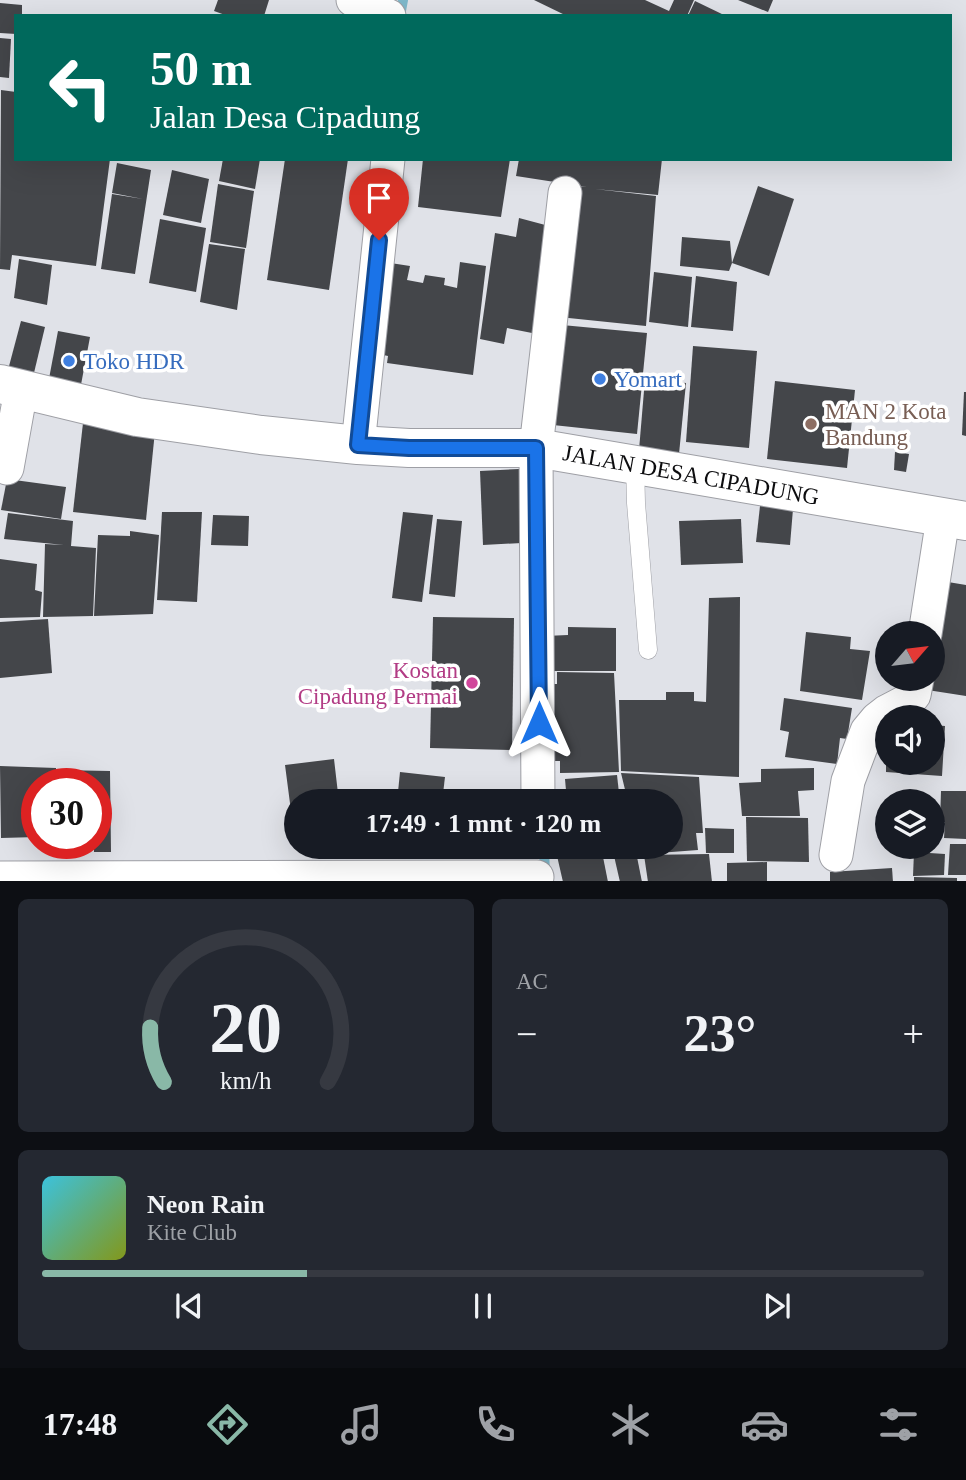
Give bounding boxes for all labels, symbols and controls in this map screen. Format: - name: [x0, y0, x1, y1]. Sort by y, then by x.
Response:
- text: 50 m: [150, 41, 252, 96]
- icon: left: [35, 42, 126, 133]
- text: Jalan Desa Cipadung: [150, 99, 420, 135]
- pin: [349, 168, 409, 240]
- icon: arrive: [360, 179, 398, 217]
- place label: Toko HDR: [83, 349, 185, 374]
- marker: Toko HDR: [61, 353, 77, 369]
- place label: Yomart: [614, 367, 683, 392]
- marker: Yomart: [592, 371, 608, 387]
- place label: MAN 2 Kota Bandung: [825, 399, 946, 450]
- marker: MAN 2 Kota Bandung: [803, 416, 819, 432]
- street label: JALAN DESA CIPADUNG: [561, 440, 821, 510]
- north arrow: [875, 621, 945, 691]
- map controls: [875, 621, 945, 859]
- place label: Kostan Cipadung Permai: [298, 658, 458, 709]
- marker: Kostan Cipadung Permai: [464, 675, 480, 691]
- position arrow: [502, 686, 576, 760]
- button: sound: [875, 705, 945, 775]
- speed limit sign: 30: [21, 768, 112, 859]
- button: layers: [875, 789, 945, 859]
- text: 17:49 · 1 mnt · 120 m: [366, 809, 601, 838]
- text: AC: [516, 969, 548, 994]
- text: 20: [210, 987, 282, 1068]
- text: 23°: [684, 1005, 756, 1062]
- text: −: [516, 1013, 537, 1055]
- text: +: [903, 1013, 924, 1055]
- text: km/h: [220, 1066, 272, 1093]
- text: Neon Rain: [147, 1190, 265, 1219]
- text: Kite Club: [147, 1220, 237, 1245]
- icon: previous: [170, 1287, 208, 1325]
- icon: pause: [464, 1287, 502, 1325]
- icon: next: [758, 1287, 796, 1325]
- icon: directions: [203, 1400, 252, 1449]
- icon: music: [337, 1400, 386, 1449]
- icon: phone: [471, 1400, 520, 1449]
- icon: climate: [606, 1400, 655, 1449]
- icon: car: [740, 1400, 789, 1449]
- icon: filters: [874, 1400, 923, 1449]
- text: 17:48: [43, 1406, 117, 1442]

